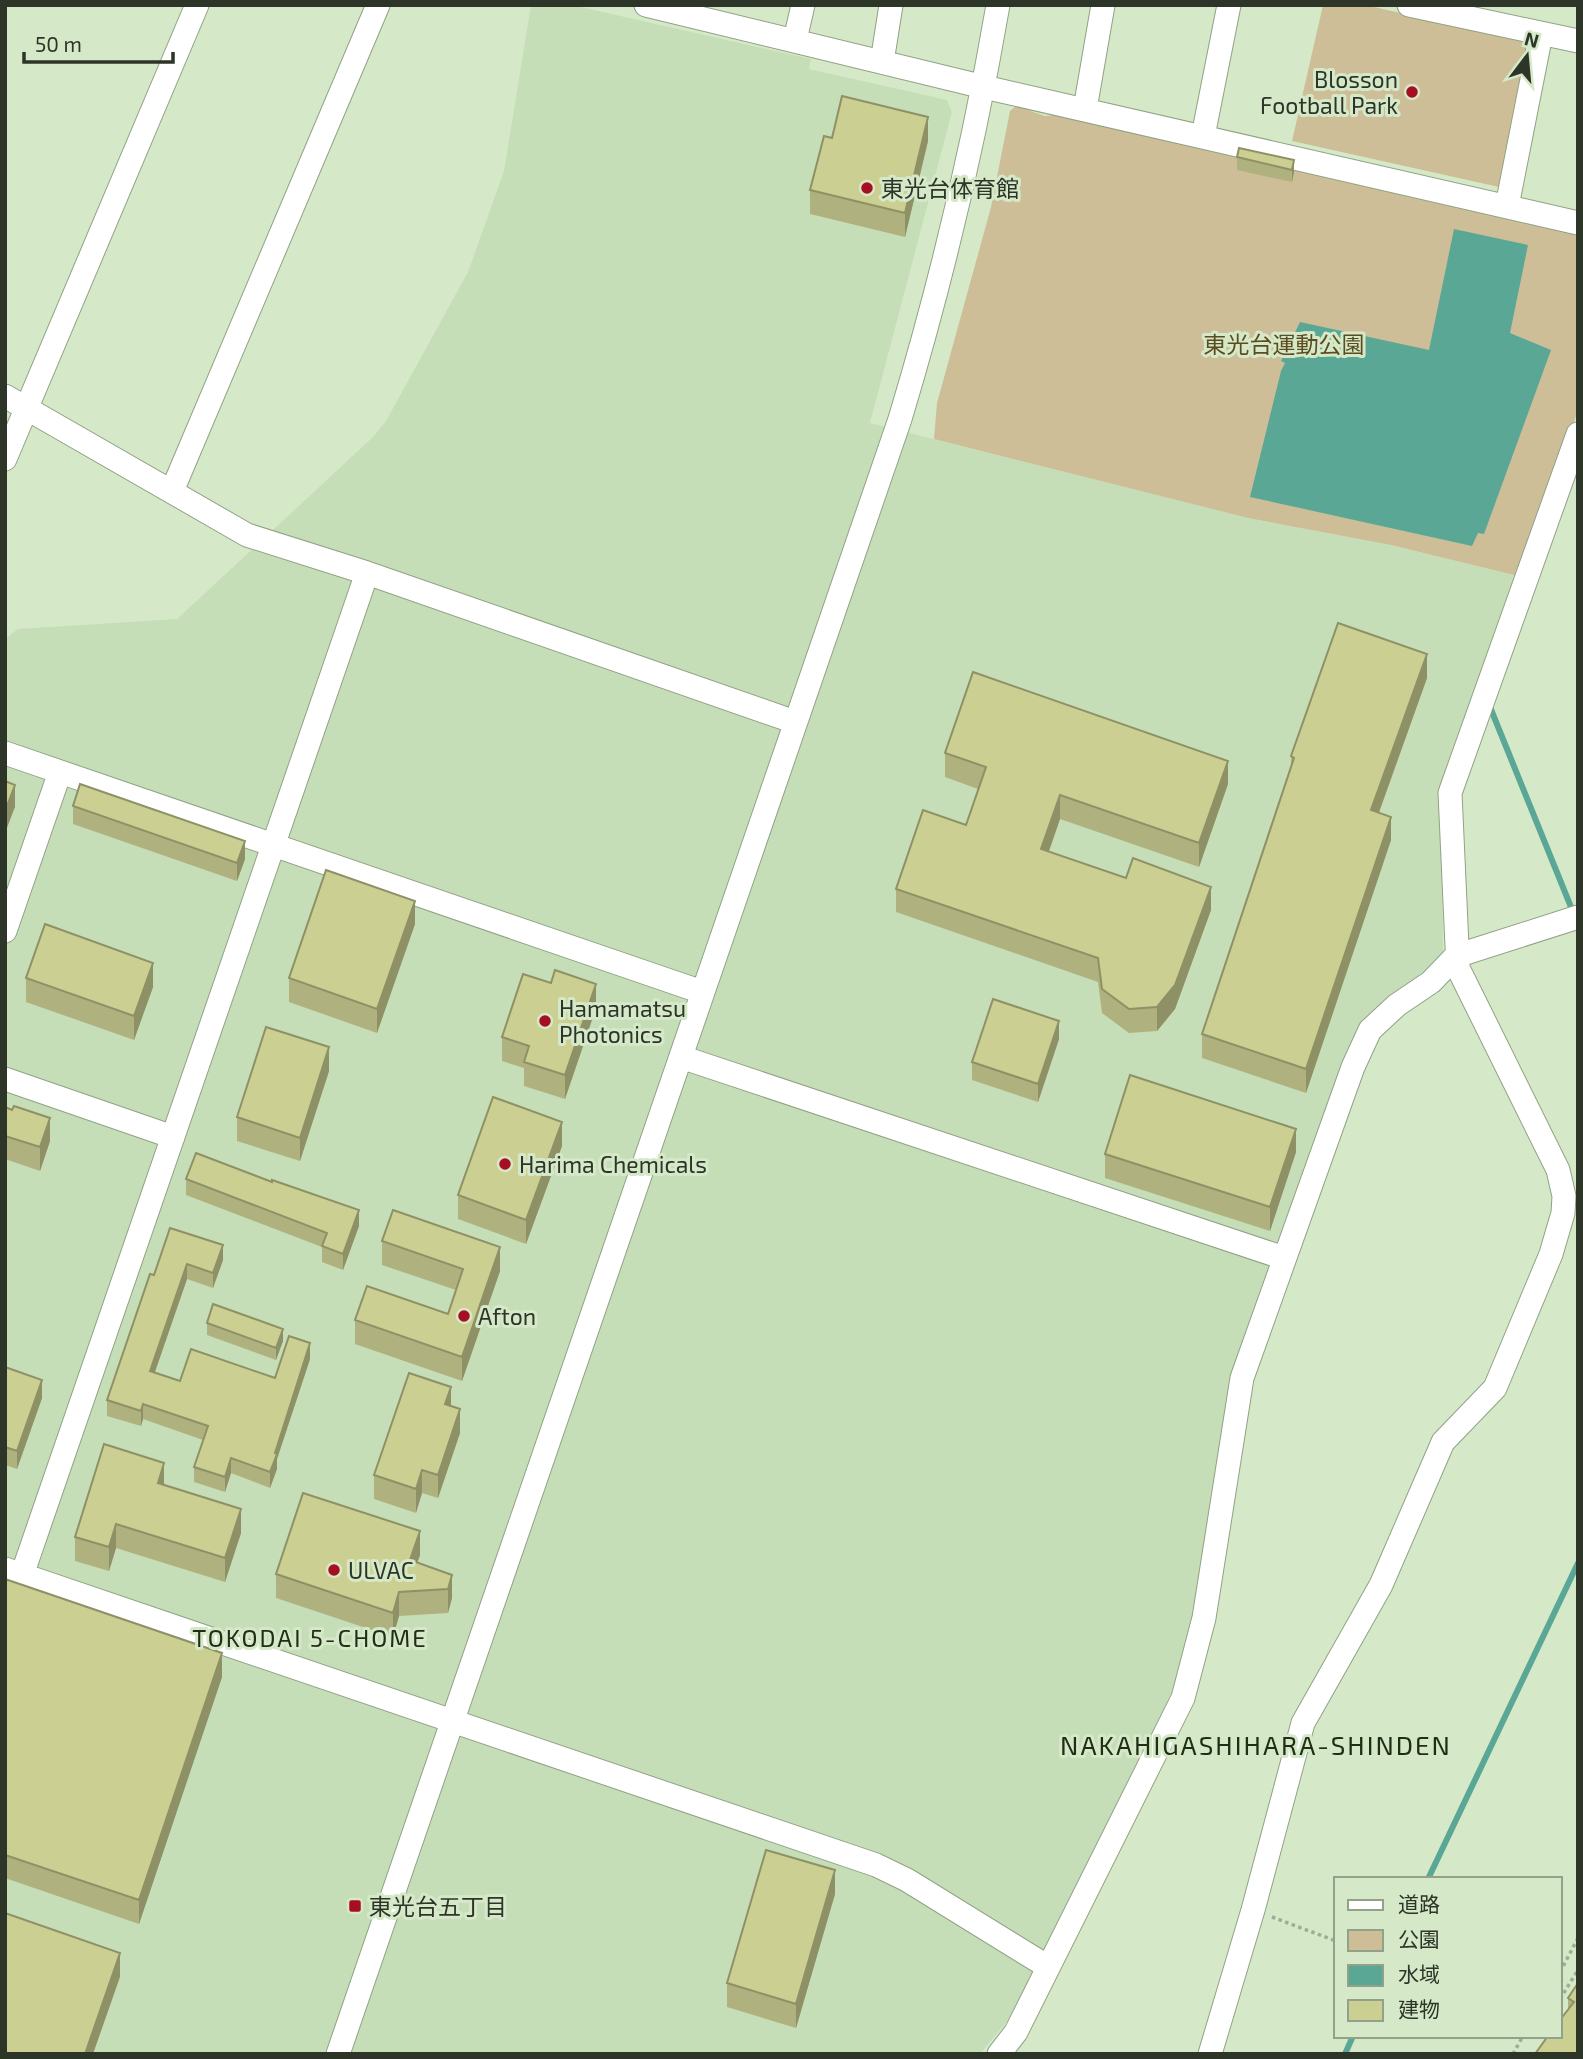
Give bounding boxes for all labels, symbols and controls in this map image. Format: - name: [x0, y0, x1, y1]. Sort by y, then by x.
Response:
- scale bar: [24, 21, 173, 65]
- north arrow: [1492, 21, 1562, 91]
- text: N: [1522, 26, 1542, 52]
- text: 50 m: [35, 31, 82, 56]
- place label: Blosson Football Park: [1260, 65, 1398, 119]
- marker: Blosson Football Park: [1404, 84, 1420, 100]
- place label: 東光台体育館: [881, 174, 1019, 202]
- marker: 東光台体育館: [859, 180, 875, 196]
- park label: 東光台運動公園: [1204, 330, 1365, 358]
- place label: Hamamatsu Photonics: [559, 994, 686, 1048]
- marker: Hamamatsu Photonics: [537, 1013, 553, 1029]
- place label: Harima Chemicals: [519, 1150, 707, 1178]
- marker: Harima Chemicals: [497, 1156, 513, 1172]
- place label: Afton: [478, 1302, 536, 1330]
- marker: Afton: [456, 1308, 472, 1324]
- place label: ULVAC: [348, 1556, 414, 1584]
- marker: ULVAC: [326, 1562, 342, 1578]
- district label: TOKODAI 5-CHOME: [192, 1623, 428, 1652]
- district label: NAKAHIGASHIHARA-SHINDEN: [1060, 1729, 1452, 1760]
- legend: [1334, 1877, 1562, 2038]
- text: 道路: [1398, 1891, 1440, 1916]
- place label: 東光台五丁目: [369, 1892, 507, 1920]
- marker: 東光台五丁目: [347, 1898, 363, 1914]
- text: 公園: [1398, 1926, 1440, 1951]
- text: 水域: [1398, 1961, 1440, 1986]
- text: 建物: [1398, 1996, 1440, 2021]

